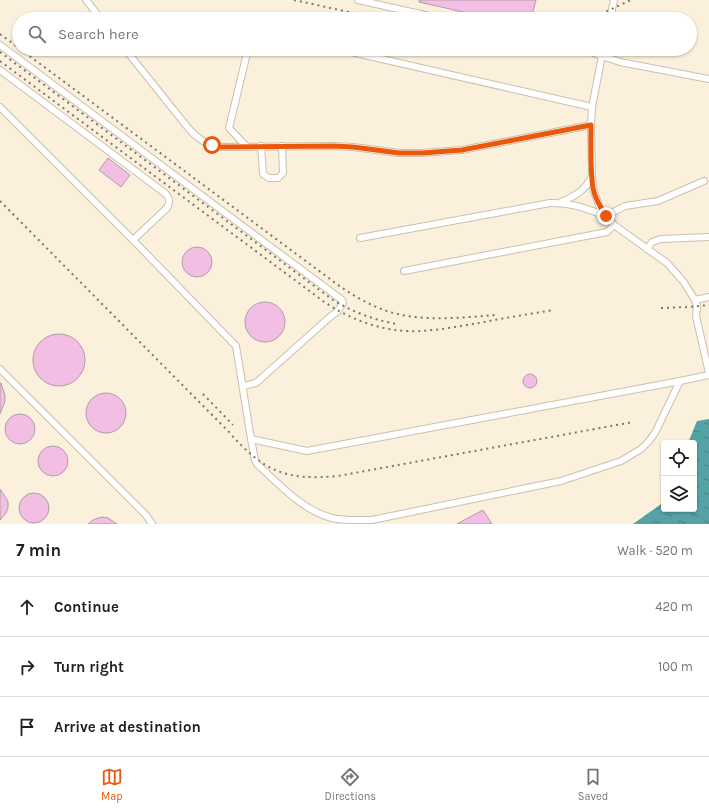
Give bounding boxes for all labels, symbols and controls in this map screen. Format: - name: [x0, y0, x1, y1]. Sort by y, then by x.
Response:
- search box: [12, 12, 697, 56]
- icon: search: [26, 23, 48, 45]
- text: Search here: [58, 25, 139, 43]
- route start: [203, 136, 221, 154]
- route end: [597, 207, 615, 225]
- map controls: [661, 440, 697, 512]
- button: locate: [661, 440, 697, 476]
- button: layers: [661, 476, 697, 512]
- text: 7 min: [16, 540, 61, 560]
- text: Walk · 520 m: [617, 543, 693, 558]
- icon: ahead: [16, 596, 38, 618]
- text: Continue: [54, 598, 119, 616]
- text: 420 m: [655, 599, 693, 614]
- icon: right: [16, 656, 38, 678]
- text: Turn right: [54, 658, 124, 676]
- text: 100 m: [658, 659, 693, 674]
- icon: arrive: [16, 716, 38, 738]
- text: Arrive at destination: [54, 718, 201, 736]
- tab: Map: [101, 766, 123, 803]
- tab: Directions: [324, 766, 376, 803]
- tab: Saved: [578, 766, 608, 803]

